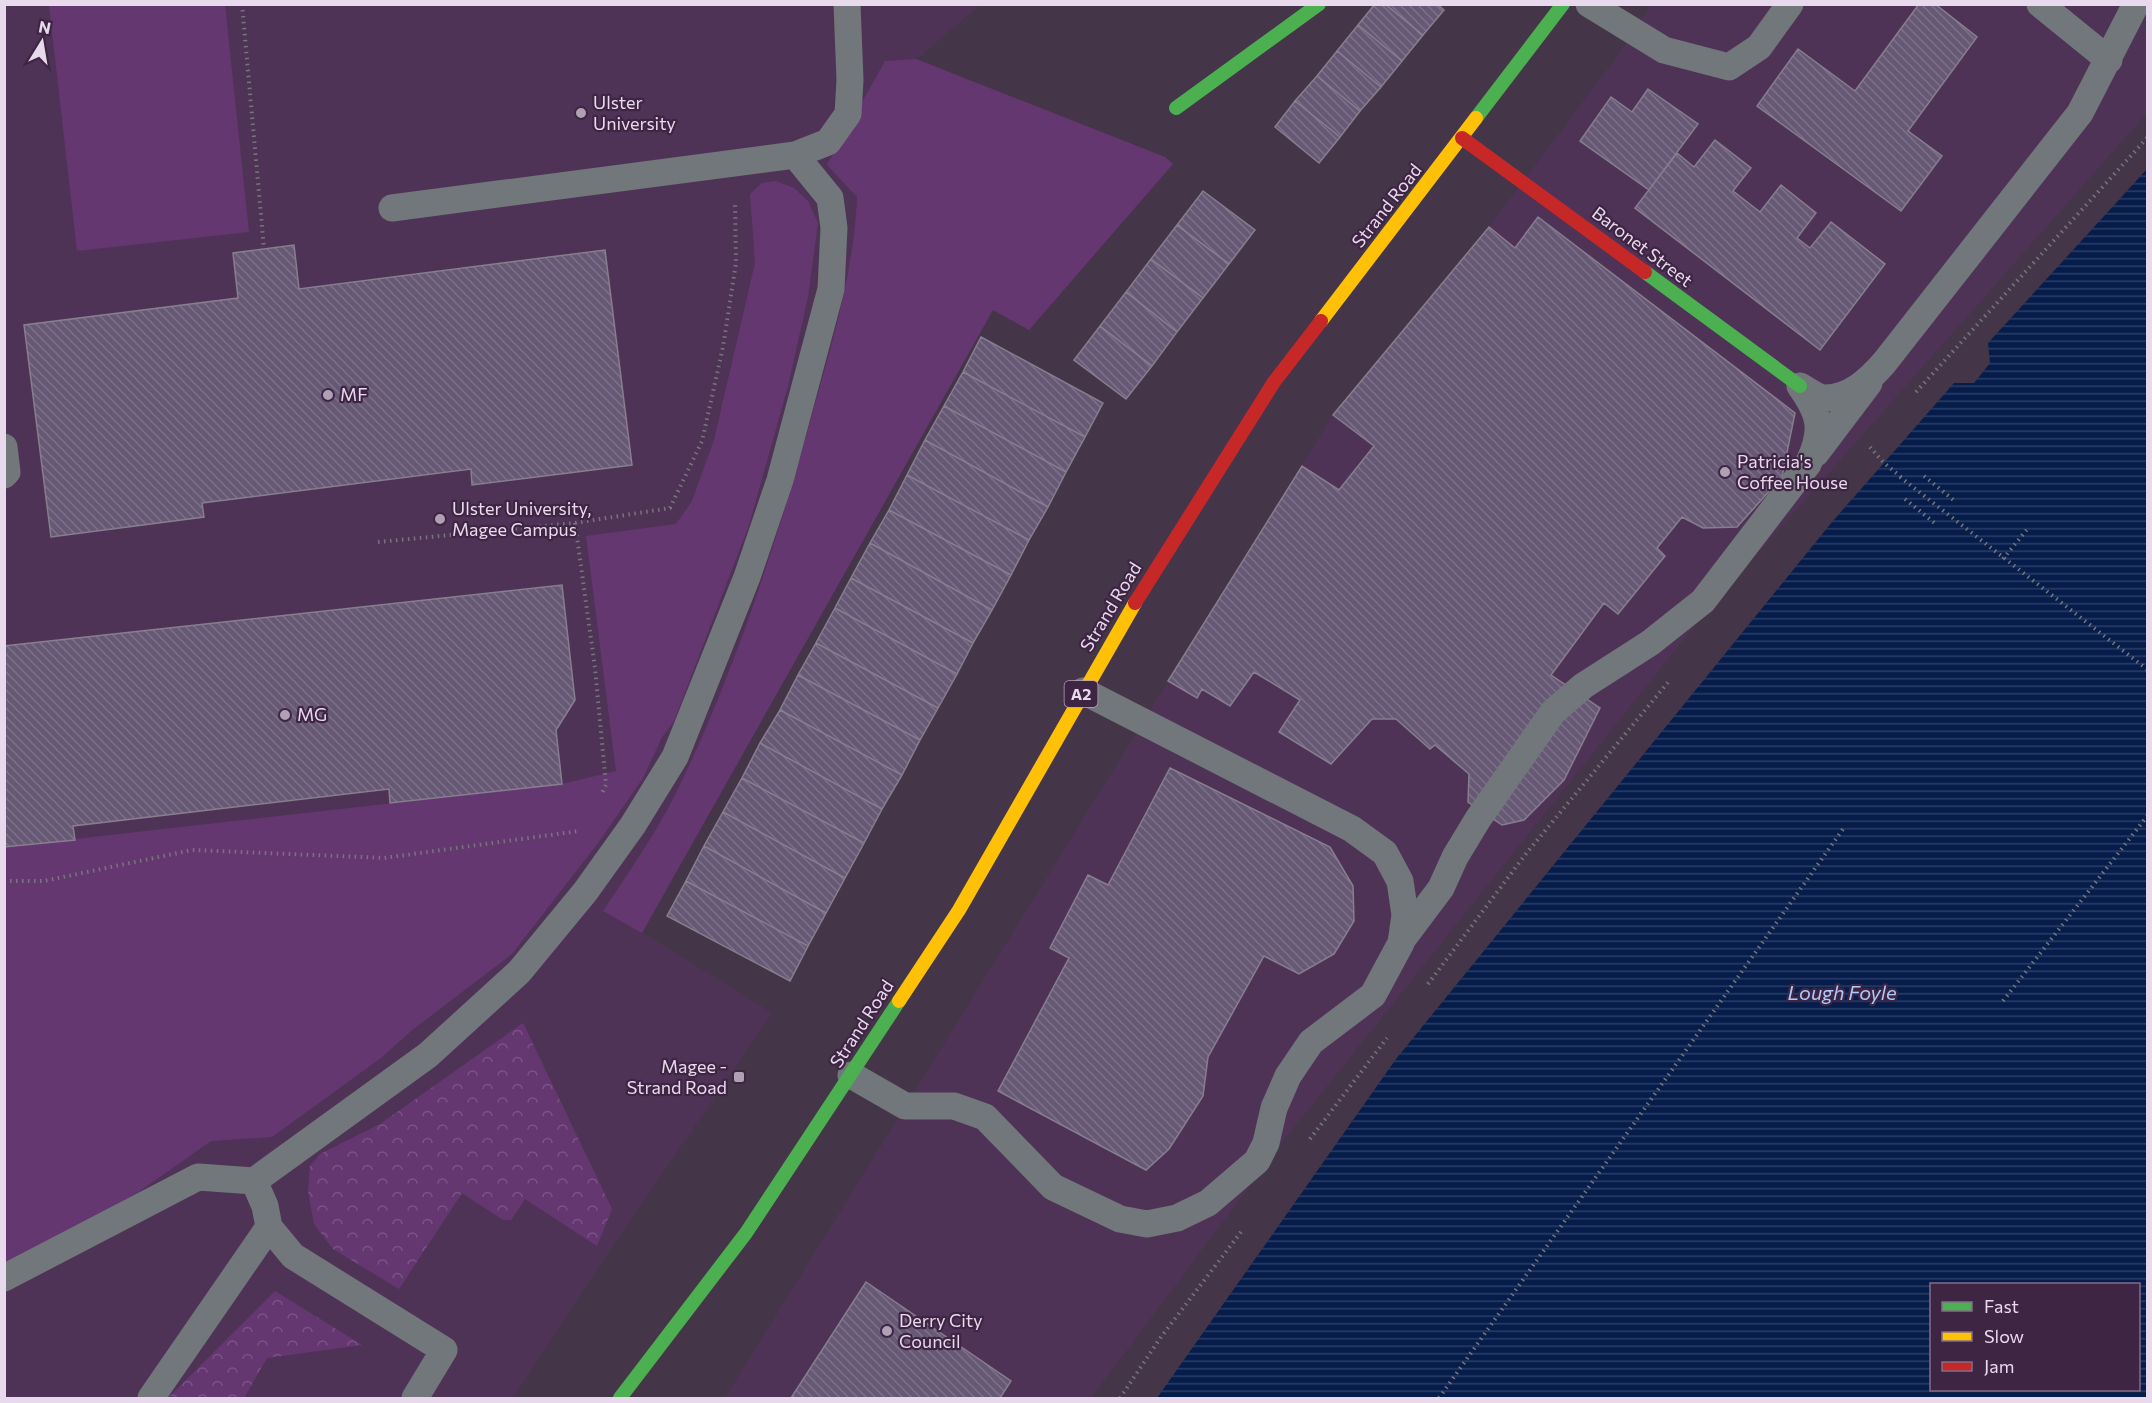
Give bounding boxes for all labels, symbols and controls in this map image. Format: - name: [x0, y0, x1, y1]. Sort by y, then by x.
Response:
- north arrow: [12, 12, 72, 72]
- text: N: [37, 16, 53, 37]
- place label: Ulster University: [593, 91, 676, 134]
- marker: Ulster University: [574, 106, 588, 120]
- street label: Strand Road: [1347, 159, 1426, 252]
- street label: Baronet Street: [1588, 201, 1697, 291]
- place label: MF: [340, 383, 368, 405]
- marker: MF: [321, 388, 335, 402]
- place label: Patricia's Coffee House: [1737, 450, 1848, 493]
- marker: Patricia's Coffee House: [1718, 465, 1732, 479]
- place label: Ulster University, Magee Campus: [452, 497, 591, 540]
- marker: Ulster University, Magee Campus: [433, 512, 447, 526]
- street label: Strand Road: [1075, 558, 1145, 655]
- road number: A2: [1064, 681, 1098, 707]
- place label: MG: [297, 703, 327, 725]
- marker: MG: [278, 708, 292, 722]
- street label: Strand Road: [825, 975, 898, 1072]
- water label: Lough Foyle: [1788, 980, 1897, 1004]
- place label: Magee - Strand Road: [627, 1055, 727, 1098]
- marker: Magee - Strand Road: [732, 1070, 746, 1084]
- legend: [1930, 1283, 2140, 1391]
- text: Fast: [1984, 1295, 2019, 1317]
- place label: Derry City Council: [899, 1309, 983, 1352]
- marker: Derry City Council: [880, 1324, 894, 1338]
- text: Slow: [1984, 1325, 2024, 1347]
- text: Jam: [1984, 1355, 2014, 1377]

